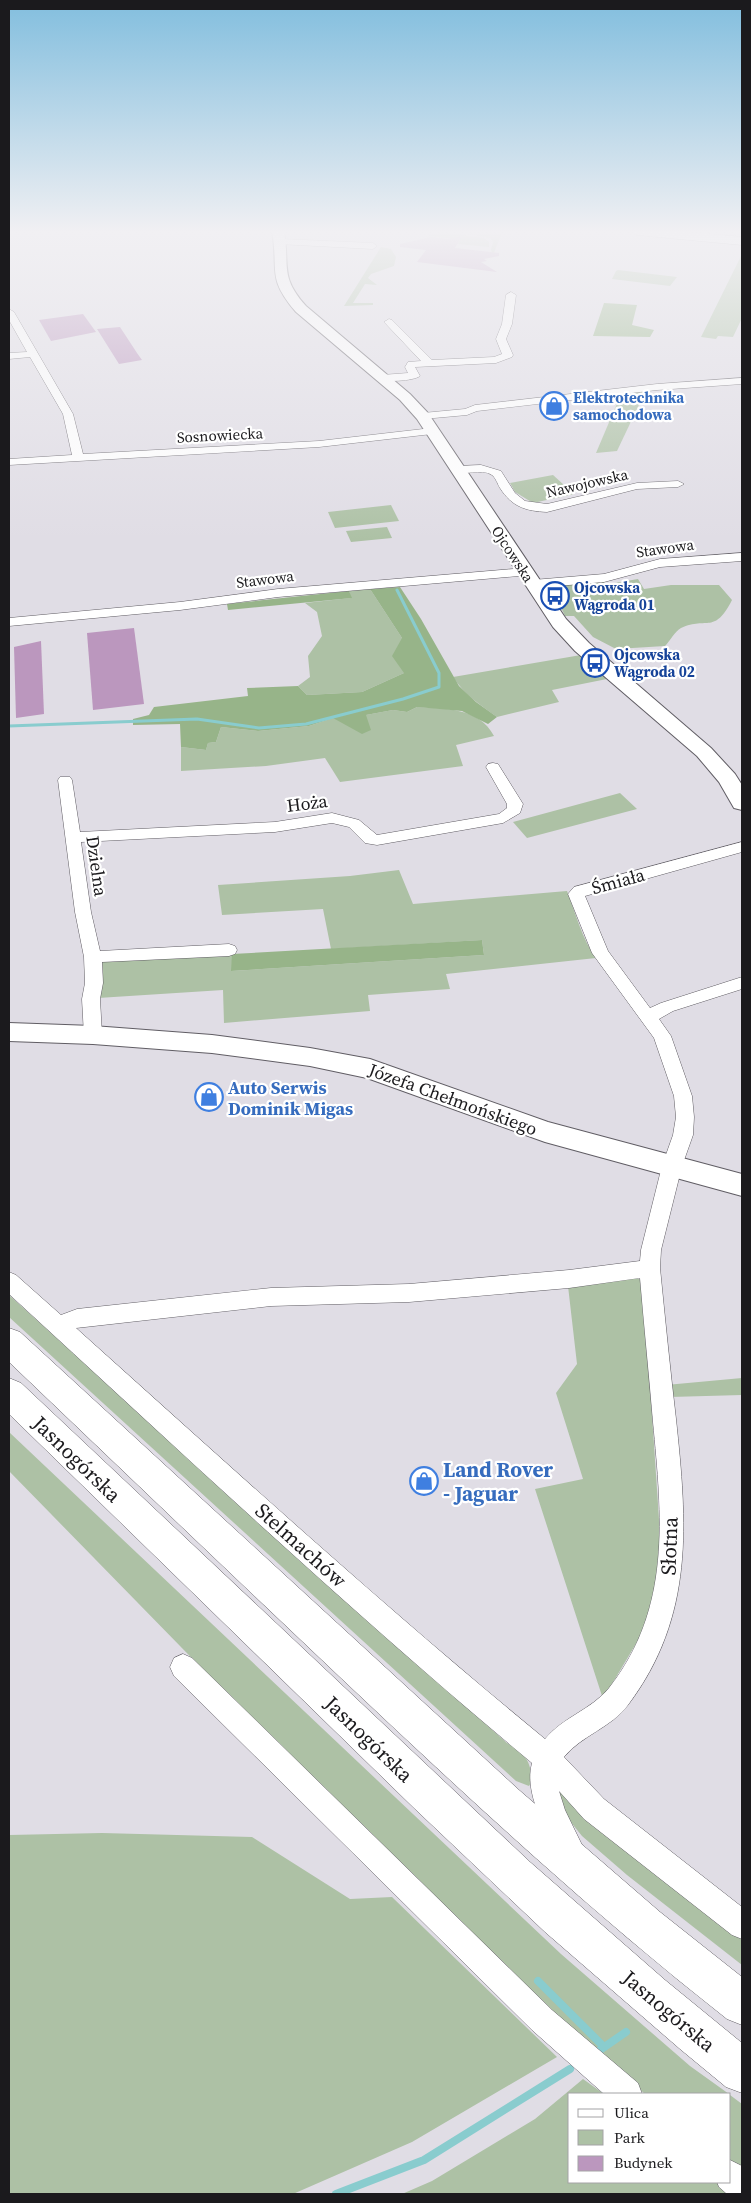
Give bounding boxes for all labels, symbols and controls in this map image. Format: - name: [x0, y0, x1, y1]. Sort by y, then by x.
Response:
- place label: Elektrotechnika samochodowa: [573, 387, 685, 425]
- shop icon: Elektrotechnika samochodowa: [539, 391, 569, 421]
- street label: Sosnowiecka: [176, 422, 264, 448]
- street label: Nawojowska: [544, 463, 630, 503]
- street label: Ojcowska: [487, 522, 539, 587]
- street label: Stawowa: [635, 534, 696, 562]
- street label: Stawowa: [235, 565, 295, 593]
- place label: Ojcowska Wągroda 01: [574, 577, 655, 615]
- bus stop icon: Ojcowska Wągroda 01: [540, 581, 570, 611]
- place label: Ojcowska Wągroda 02: [614, 644, 695, 682]
- bus stop icon: Ojcowska Wągroda 02: [580, 648, 610, 678]
- street label: Hoża: [285, 788, 330, 818]
- street label: Dzielna: [80, 834, 114, 899]
- street label: Śmiała: [589, 862, 648, 900]
- street label: Józefa Chełmońskiego: [364, 1057, 541, 1141]
- place label: Auto Serwis Dominik Migas: [228, 1075, 353, 1121]
- shop icon: Auto Serwis Dominik Migas: [194, 1082, 224, 1112]
- street label: Jasnogórska: [25, 1409, 128, 1509]
- place label: Land Rover - Jaguar: [443, 1455, 553, 1508]
- shop icon: Land Rover - Jaguar: [409, 1466, 439, 1496]
- street label: Stelmachów: [249, 1496, 353, 1594]
- street label: Słotna: [653, 1516, 685, 1576]
- street label: Jasnogórska: [317, 1689, 420, 1789]
- street label: Jasnogórska: [616, 1963, 722, 2059]
- legend: [568, 2093, 731, 2183]
- text: Ulica: [614, 2102, 649, 2123]
- text: Park: [614, 2127, 646, 2148]
- text: Budynek: [614, 2152, 673, 2173]

